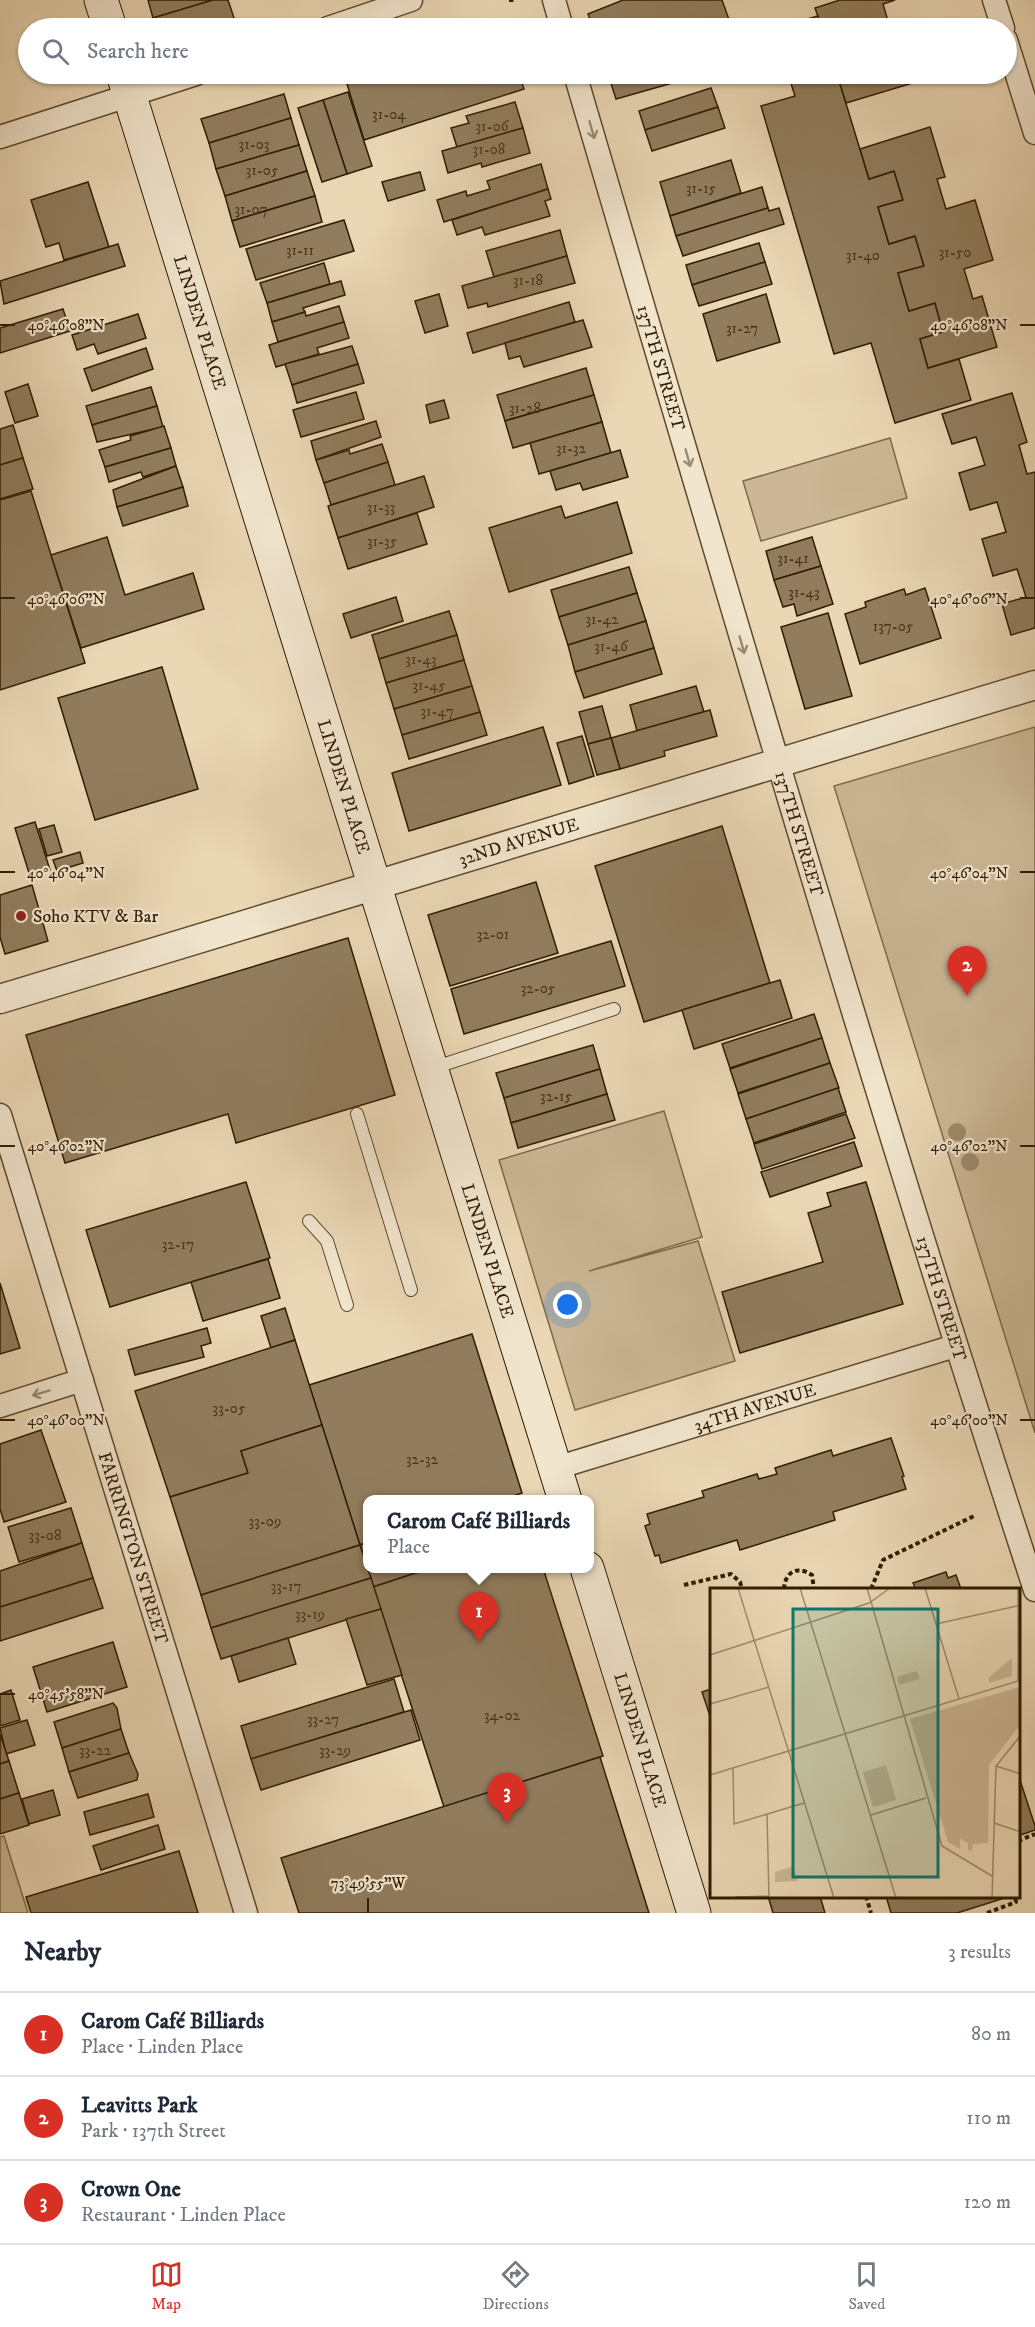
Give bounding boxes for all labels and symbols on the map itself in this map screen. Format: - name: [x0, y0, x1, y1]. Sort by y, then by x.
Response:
- house number: 31-04: [372, 105, 406, 124]
- house number: 31-06: [475, 117, 510, 136]
- one-way arrow: [587, 120, 598, 139]
- house number: 31-03: [239, 135, 269, 154]
- house number: 31-08: [473, 140, 505, 159]
- house number: 31-05: [246, 161, 279, 180]
- house number: 31-15: [686, 179, 717, 198]
- house number: 31-07: [234, 200, 268, 219]
- house number: 31-11: [286, 241, 314, 260]
- house number: 31-50: [939, 243, 971, 262]
- house number: 31-40: [846, 246, 880, 265]
- street label: LINDEN PLACE: [168, 253, 230, 393]
- house number: 31-18: [513, 271, 543, 290]
- street label: 137TH STREET: [631, 303, 689, 434]
- text: 40°46'08"N: [27, 316, 105, 335]
- text: 40°46'08"N: [930, 316, 1008, 335]
- house number: 31-27: [726, 319, 758, 338]
- house number: 31-28: [509, 399, 541, 418]
- house number: 31-32: [556, 439, 587, 458]
- one-way arrow: [683, 448, 694, 467]
- house number: 31-33: [367, 498, 395, 517]
- house number: 31-35: [367, 532, 398, 551]
- house number: 31-41: [777, 549, 809, 568]
- house number: 31-43: [788, 583, 820, 602]
- text: 40°46'06"N: [27, 590, 105, 609]
- text: 40°46'06"N: [930, 590, 1008, 609]
- house number: 31-42: [585, 610, 619, 629]
- house number: 137-05: [873, 617, 914, 636]
- one-way arrow: [737, 635, 748, 654]
- house number: 31-46: [594, 637, 629, 656]
- house number: 31-43: [405, 650, 437, 669]
- house number: 31-45: [412, 676, 446, 695]
- house number: 31-47: [420, 702, 454, 721]
- street label: LINDEN PLACE: [312, 717, 374, 857]
- street label: 137TH STREET: [769, 769, 828, 899]
- street label: 32ND AVENUE: [456, 814, 582, 871]
- text: 40°46'04"N: [27, 864, 105, 883]
- text: 40°46'04"N: [930, 864, 1008, 883]
- place label: Soho KTV & Bar: [33, 906, 158, 928]
- marker: Soho KTV & Bar: [14, 909, 28, 923]
- house number: 32-01: [477, 925, 509, 944]
- pin: 2: [948, 946, 986, 996]
- house number: 32-05: [521, 979, 556, 998]
- house number: 32-15: [540, 1087, 573, 1106]
- text: 40°46'02"N: [28, 1137, 105, 1156]
- text: 40°46'02"N: [931, 1137, 1008, 1156]
- street label: LINDEN PLACE: [456, 1181, 518, 1321]
- street label: 137TH STREET: [911, 1233, 971, 1364]
- house number: 32-17: [162, 1235, 194, 1254]
- your location: [553, 1290, 582, 1319]
- street label: 34TH AVENUE: [692, 1379, 819, 1437]
- one-way arrow: [32, 1388, 51, 1399]
- house number: 33-05: [213, 1399, 246, 1418]
- text: 40°46'00"N: [27, 1411, 105, 1430]
- text: 40°46'00"N: [930, 1411, 1008, 1430]
- street label: FARRINGTON STREET: [93, 1450, 173, 1647]
- house number: 32-32: [406, 1450, 439, 1469]
- house number: 33-09: [249, 1512, 281, 1531]
- house number: 33-08: [29, 1526, 61, 1545]
- house number: 33-17: [271, 1577, 301, 1596]
- inset map: [710, 1588, 1020, 1898]
- pin: 1: [460, 1592, 498, 1642]
- house number: 33-19: [295, 1605, 325, 1624]
- street label: LINDEN PLACE: [608, 1670, 671, 1810]
- text: 40°45'58"N: [28, 1685, 104, 1704]
- house number: 34-02: [484, 1706, 521, 1725]
- house number: 33-27: [307, 1710, 339, 1729]
- house number: 33-22: [79, 1741, 112, 1760]
- house number: 33-29: [319, 1741, 351, 1760]
- pin: 3: [488, 1774, 526, 1823]
- text: 73°49'55"W: [331, 1874, 405, 1893]

